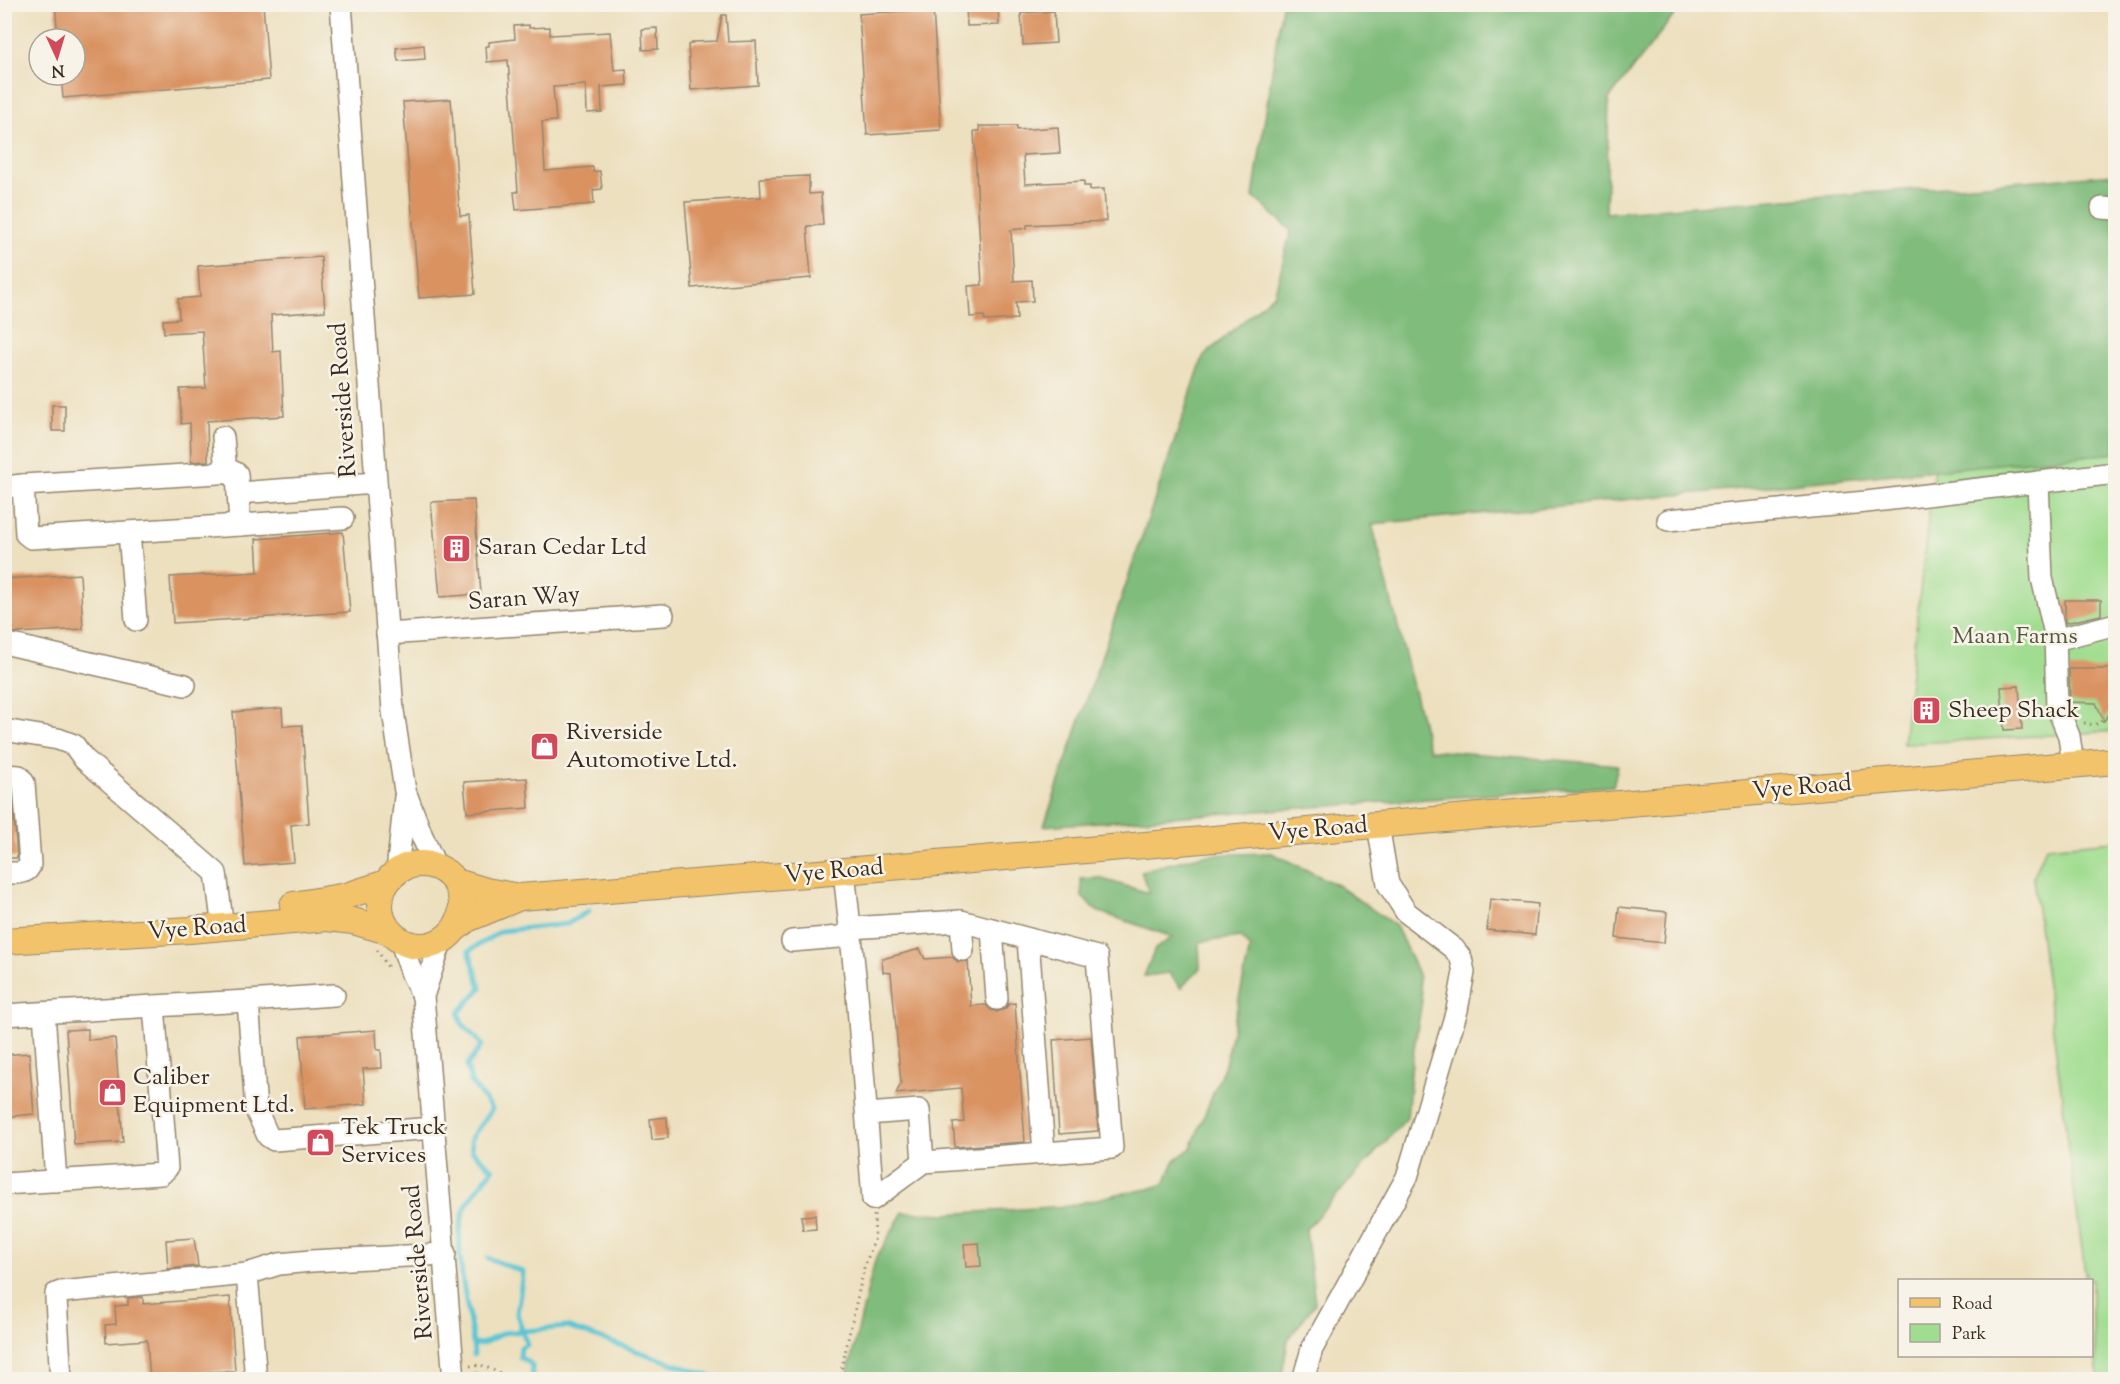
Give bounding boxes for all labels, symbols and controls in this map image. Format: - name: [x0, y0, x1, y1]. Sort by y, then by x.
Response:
- north arrow: [27, 27, 87, 87]
- text: N: [50, 58, 65, 81]
- street label: Riverside Road: [322, 321, 366, 479]
- place label: Saran Cedar Ltd: [478, 531, 647, 565]
- building icon: Saran Cedar Ltd: [441, 532, 473, 564]
- street label: Saran Way: [467, 578, 581, 620]
- park label: Maan Farms: [1952, 620, 2078, 654]
- place label: Sheep Shack: [1948, 694, 2080, 728]
- building icon: Sheep Shack: [1911, 695, 1943, 727]
- place label: Riverside Automotive Ltd.: [566, 716, 738, 778]
- shop icon: Riverside Automotive Ltd.: [529, 731, 561, 763]
- street label: Vye Road: [1751, 767, 1854, 809]
- street label: Vye Road: [1267, 809, 1370, 851]
- street label: Vye Road: [783, 851, 886, 893]
- street label: Vye Road: [146, 909, 248, 949]
- place label: Caliber Equipment Ltd.: [133, 1061, 295, 1123]
- shop icon: Caliber Equipment Ltd.: [96, 1076, 128, 1108]
- place label: Tek Truck Services: [341, 1111, 446, 1173]
- shop icon: Tek Truck Services: [304, 1126, 336, 1158]
- street label: Riverside Road: [395, 1183, 443, 1341]
- legend: [1898, 1279, 2093, 1357]
- text: Road: [1952, 1292, 1992, 1318]
- text: Park: [1952, 1322, 1987, 1348]

